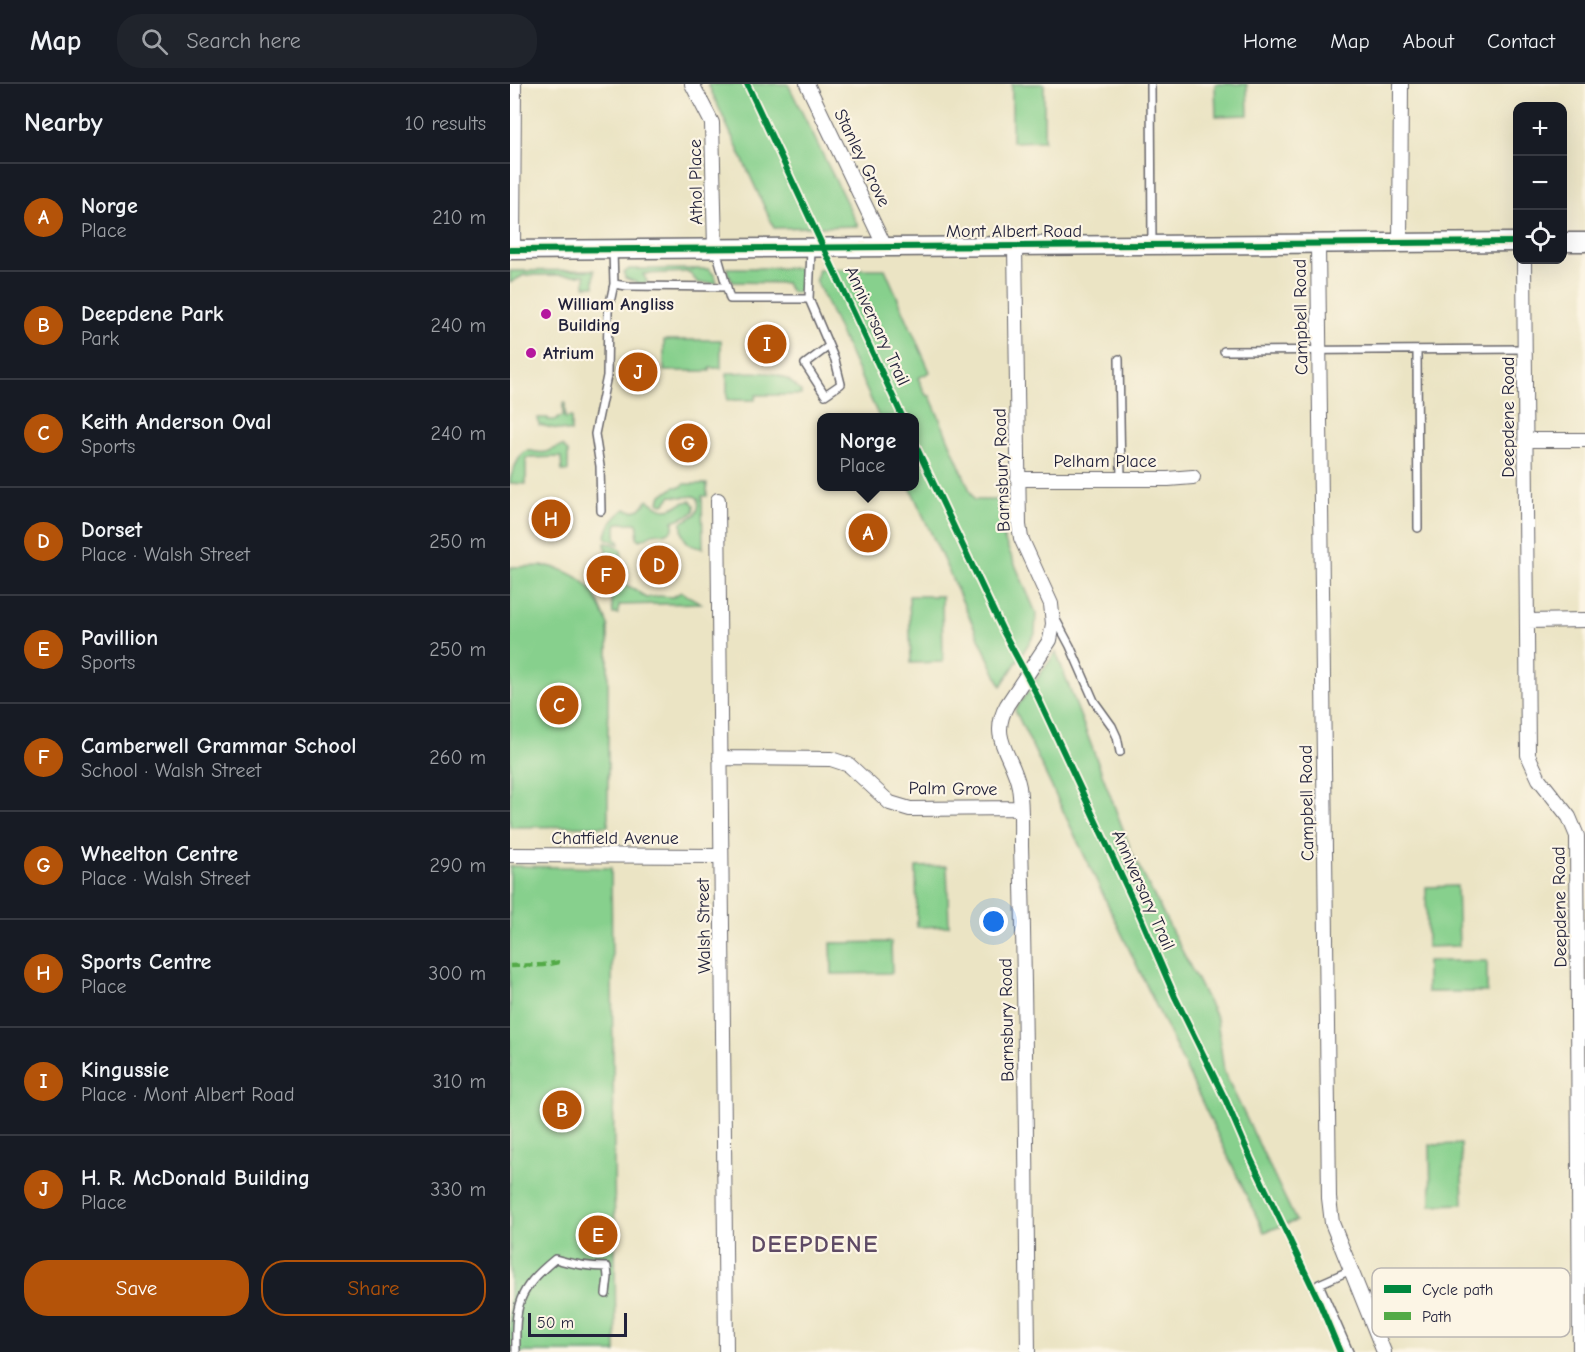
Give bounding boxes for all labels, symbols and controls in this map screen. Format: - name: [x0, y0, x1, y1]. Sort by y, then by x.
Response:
- search box: [117, 14, 537, 68]
- text: Map: [30, 25, 81, 57]
- icon: search: [138, 25, 171, 58]
- text: Search here: [186, 28, 301, 54]
- text: Home: [1243, 29, 1297, 53]
- text: Map: [1330, 29, 1370, 53]
- text: About: [1403, 29, 1454, 53]
- text: Contact: [1487, 29, 1555, 53]
- map controls: [1513, 102, 1567, 264]
- button: +: [1513, 102, 1567, 156]
- street label: Stanley Grove: [829, 106, 895, 210]
- text: Nearby: [24, 108, 103, 138]
- text: 10 results: [405, 112, 486, 135]
- street label: Athol Place: [685, 139, 707, 225]
- button: −: [1513, 156, 1567, 210]
- text: Norge: [81, 193, 138, 219]
- text: A: [38, 206, 49, 229]
- text: 210 m: [432, 206, 486, 229]
- button: locate: [1513, 210, 1567, 264]
- text: Place: [81, 219, 127, 242]
- street label: Mont Albert Road: [946, 221, 1082, 242]
- street label: Campbell Road: [1289, 259, 1313, 375]
- street label: Anniversary Trail: [840, 263, 914, 389]
- place label: William Angliss Building: [558, 294, 674, 336]
- text: Deepdene Park: [81, 301, 224, 327]
- marker: William Angliss Building: [539, 307, 553, 321]
- text: B: [37, 314, 50, 337]
- text: 240 m: [431, 314, 486, 337]
- pin: I: [748, 322, 786, 366]
- text: Park: [81, 327, 119, 350]
- place label: Atrium: [543, 343, 594, 364]
- marker: Atrium: [524, 346, 538, 360]
- pin: J: [618, 350, 658, 394]
- street label: Deepdene Road: [1498, 356, 1519, 478]
- street label: Barnsbury Road: [989, 408, 1015, 532]
- text: Keith Anderson Oval: [81, 409, 271, 435]
- popup: [817, 413, 919, 491]
- pin: G: [668, 420, 708, 466]
- text: C: [37, 422, 50, 445]
- text: 240 m: [431, 422, 486, 445]
- text: Norge: [840, 428, 896, 454]
- text: Sports: [81, 435, 135, 458]
- street label: Pelham Place: [1053, 451, 1157, 472]
- text: Place: [840, 454, 885, 477]
- pin: H: [532, 496, 570, 542]
- pin: A: [848, 510, 888, 556]
- text: Dorset: [81, 517, 142, 543]
- text: D: [37, 530, 50, 553]
- text: 250 m: [429, 530, 486, 553]
- pin: D: [640, 542, 678, 588]
- text: Place · Walsh Street: [81, 543, 250, 566]
- pin: F: [586, 552, 626, 598]
- text: Pavillion: [81, 625, 158, 651]
- text: E: [38, 638, 49, 661]
- text: 250 m: [429, 638, 486, 661]
- text: Sports: [81, 651, 135, 674]
- pin: C: [539, 682, 578, 728]
- text: Camberwell Grammar School: [81, 733, 357, 759]
- street label: Campbell Road: [1295, 745, 1319, 861]
- text: F: [38, 746, 49, 769]
- text: 260 m: [429, 746, 486, 769]
- text: School · Walsh Street: [81, 759, 261, 782]
- street label: Palm Grove: [908, 778, 998, 800]
- street label: Anniversary Trail: [1107, 827, 1179, 953]
- street label: Chatfield Avenue: [551, 828, 679, 849]
- text: Wheelton Centre: [81, 841, 238, 867]
- street label: Deepdene Road: [1548, 846, 1572, 968]
- text: G: [36, 854, 51, 877]
- text: 290 m: [430, 854, 486, 877]
- text: Place · Walsh Street: [81, 867, 250, 890]
- street label: Walsh Street: [693, 877, 715, 974]
- your location: [979, 907, 1008, 936]
- text: Sports Centre: [81, 949, 211, 975]
- street label: Barnsbury Road: [995, 958, 1019, 1082]
- text: H: [36, 962, 51, 985]
- text: 300 m: [428, 962, 486, 985]
- text: Place: [81, 975, 127, 998]
- text: Kingussie: [81, 1057, 169, 1083]
- text: I: [39, 1070, 48, 1093]
- text: 310 m: [433, 1070, 486, 1093]
- text: Place · Mont Albert Road: [81, 1083, 294, 1106]
- pin: B: [542, 1088, 582, 1132]
- text: H. R. McDonald Building: [81, 1165, 310, 1191]
- text: J: [39, 1178, 48, 1201]
- text: 330 m: [430, 1178, 486, 1201]
- text: Place: [81, 1191, 127, 1214]
- pin: E: [578, 1212, 617, 1258]
- district label: DEEPDENE: [751, 1230, 879, 1258]
- button: Save: [24, 1260, 249, 1316]
- button: Share: [261, 1260, 486, 1316]
- legend: [1372, 1268, 1570, 1337]
- text: Cycle path: [1422, 1281, 1493, 1299]
- text: Path: [1422, 1308, 1452, 1326]
- scale bar: [528, 1310, 627, 1338]
- text: 50 m: [537, 1314, 574, 1332]

